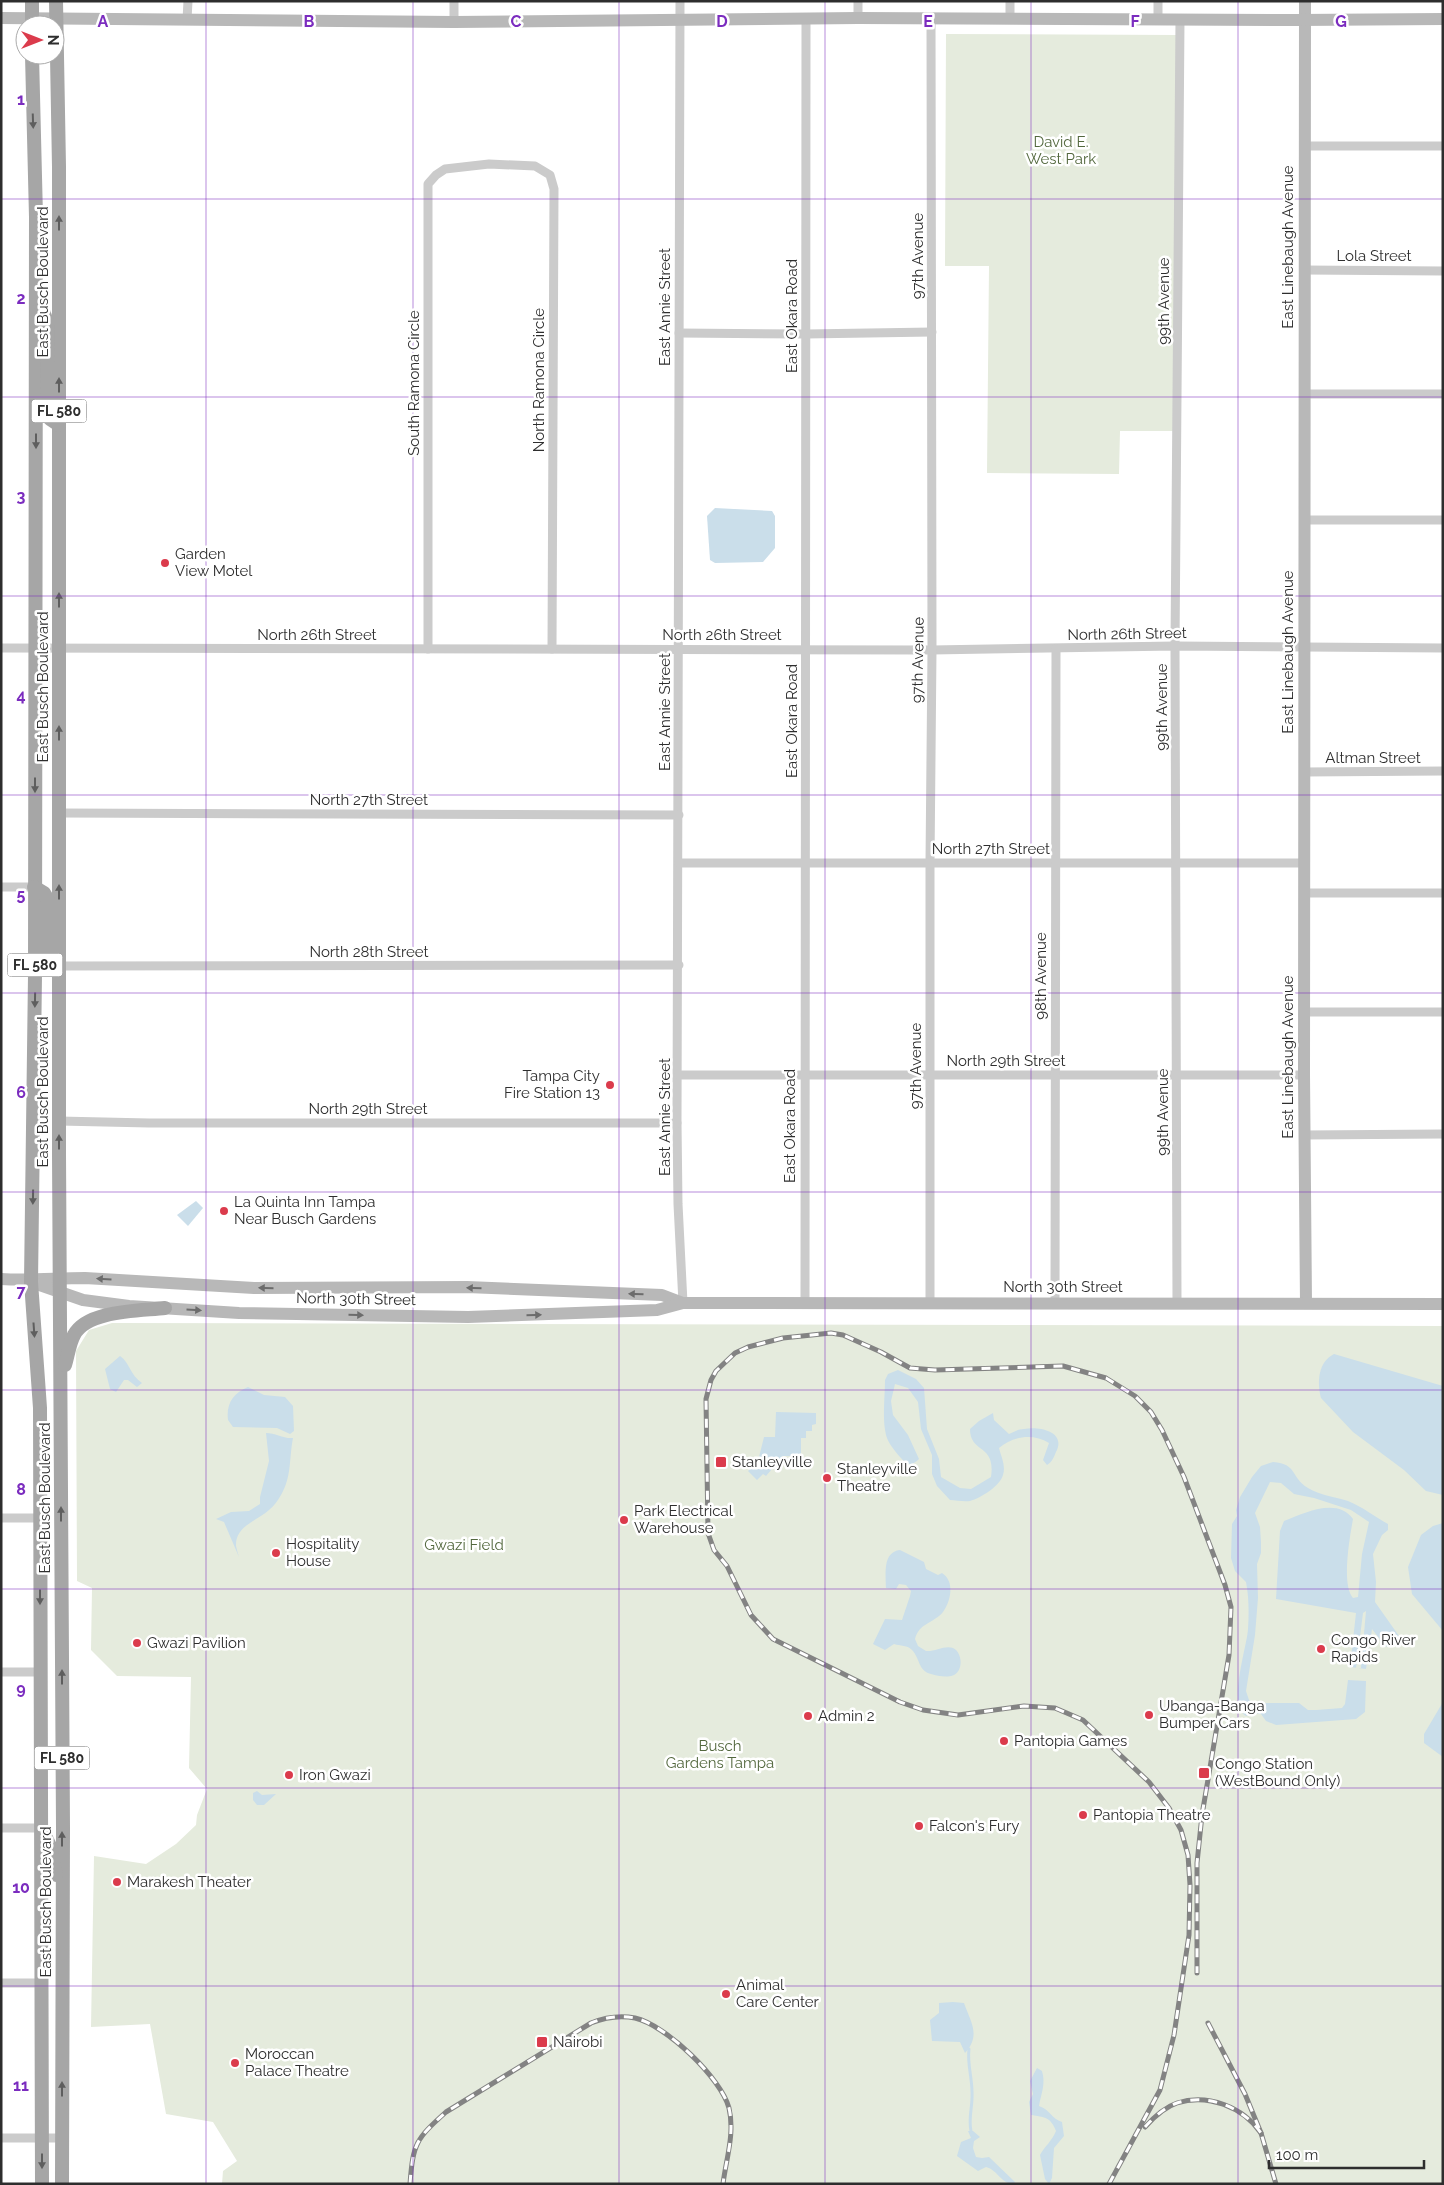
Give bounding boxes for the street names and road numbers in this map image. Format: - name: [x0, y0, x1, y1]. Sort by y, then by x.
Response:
- street label: East Linebaugh Avenue: [1279, 165, 1297, 329]
- street label: East Busch Boulevard: [34, 206, 52, 358]
- street label: 97th Avenue: [909, 213, 927, 299]
- street label: Lola Street: [1336, 247, 1412, 265]
- street label: East Annie Street: [656, 248, 674, 366]
- street label: 99th Avenue: [1155, 257, 1173, 345]
- street label: East Okara Road: [783, 259, 801, 373]
- street label: North Ramona Circle: [530, 308, 548, 452]
- street label: South Ramona Circle: [405, 310, 423, 456]
- road number: FL 580: [32, 400, 86, 422]
- street label: East Linebaugh Avenue: [1279, 570, 1297, 734]
- street label: East Busch Boulevard: [34, 611, 52, 763]
- street label: 97th Avenue: [908, 616, 928, 703]
- street label: North 26th Street: [1067, 624, 1187, 644]
- street label: North 26th Street: [257, 626, 377, 644]
- street label: North 26th Street: [662, 626, 782, 644]
- street label: East Annie Street: [656, 653, 674, 771]
- street label: 99th Avenue: [1153, 663, 1171, 751]
- street label: East Okara Road: [783, 664, 801, 778]
- street label: Altman Street: [1325, 749, 1421, 767]
- street label: North 27th Street: [310, 791, 428, 809]
- street label: North 27th Street: [932, 840, 1050, 858]
- street label: 98th Avenue: [1032, 932, 1050, 1020]
- street label: North 28th Street: [309, 943, 429, 961]
- road number: FL 580: [8, 954, 62, 976]
- street label: East Linebaugh Avenue: [1279, 975, 1297, 1139]
- street label: East Busch Boulevard: [34, 1016, 52, 1168]
- street label: 97th Avenue: [907, 1023, 925, 1109]
- street label: North 29th Street: [946, 1052, 1066, 1070]
- street label: East Annie Street: [656, 1058, 674, 1176]
- street label: 99th Avenue: [1154, 1068, 1172, 1156]
- street label: East Okara Road: [781, 1069, 799, 1183]
- street label: North 29th Street: [308, 1100, 428, 1118]
- street label: North 30th Street: [1003, 1278, 1123, 1296]
- street label: North 30th Street: [296, 1289, 416, 1309]
- street label: East Busch Boulevard: [36, 1422, 54, 1574]
- road number: FL 580: [34, 1746, 90, 1770]
- street label: East Busch Boulevard: [37, 1826, 55, 1978]

